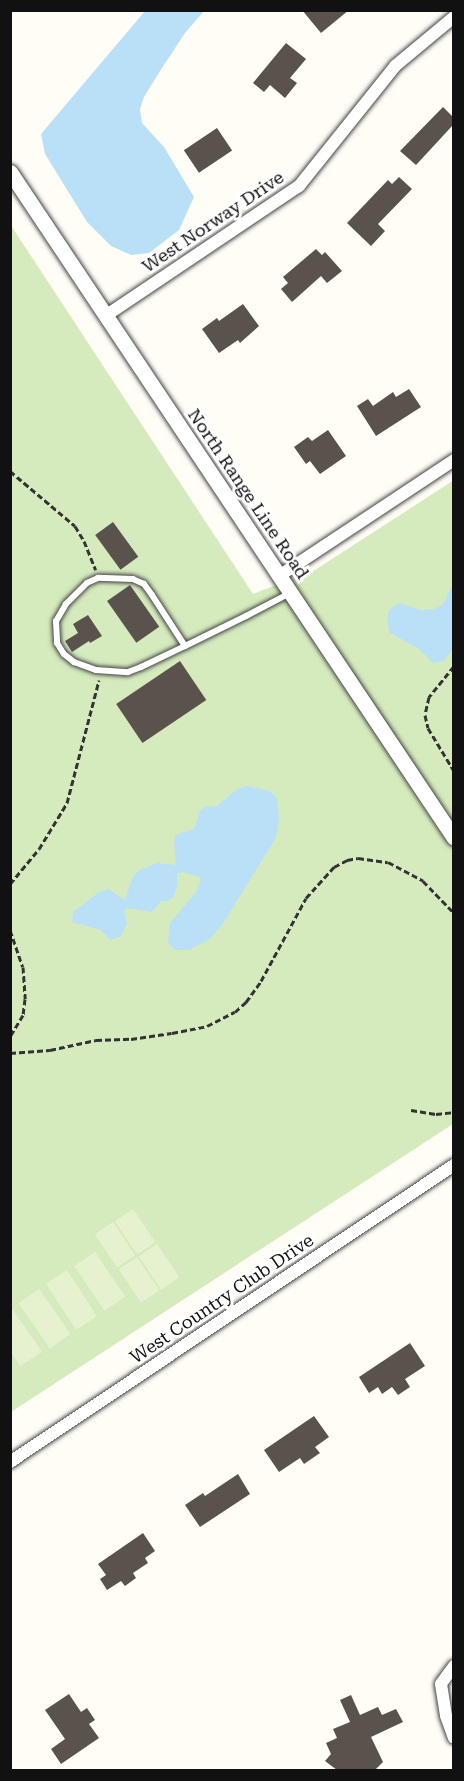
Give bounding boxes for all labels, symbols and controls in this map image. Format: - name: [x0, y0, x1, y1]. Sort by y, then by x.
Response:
- street label: West Norway Drive: [138, 167, 288, 277]
- street label: North Range Line Road: [183, 405, 313, 583]
- street label: West Country Club Drive: [126, 1229, 318, 1369]

